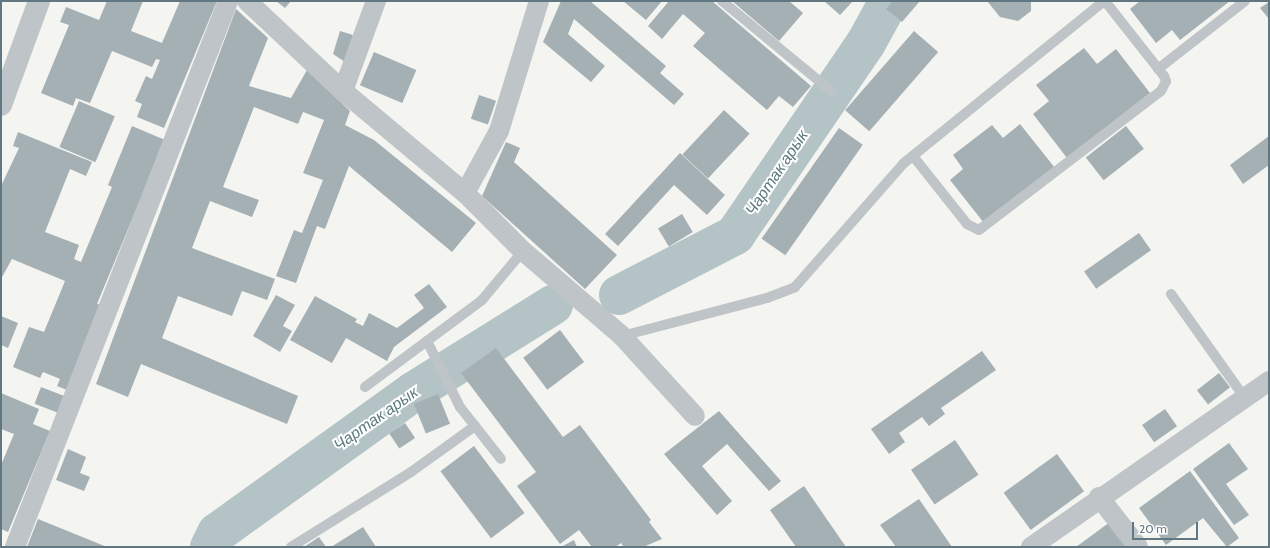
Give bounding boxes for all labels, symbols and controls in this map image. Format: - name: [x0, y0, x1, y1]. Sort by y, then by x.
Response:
- water label: Чартак арык: [741, 127, 813, 219]
- water label: Чартак арык: [330, 383, 422, 455]
- scale bar: [1134, 514, 1200, 540]
- text: 20 m: [1139, 521, 1167, 536]

